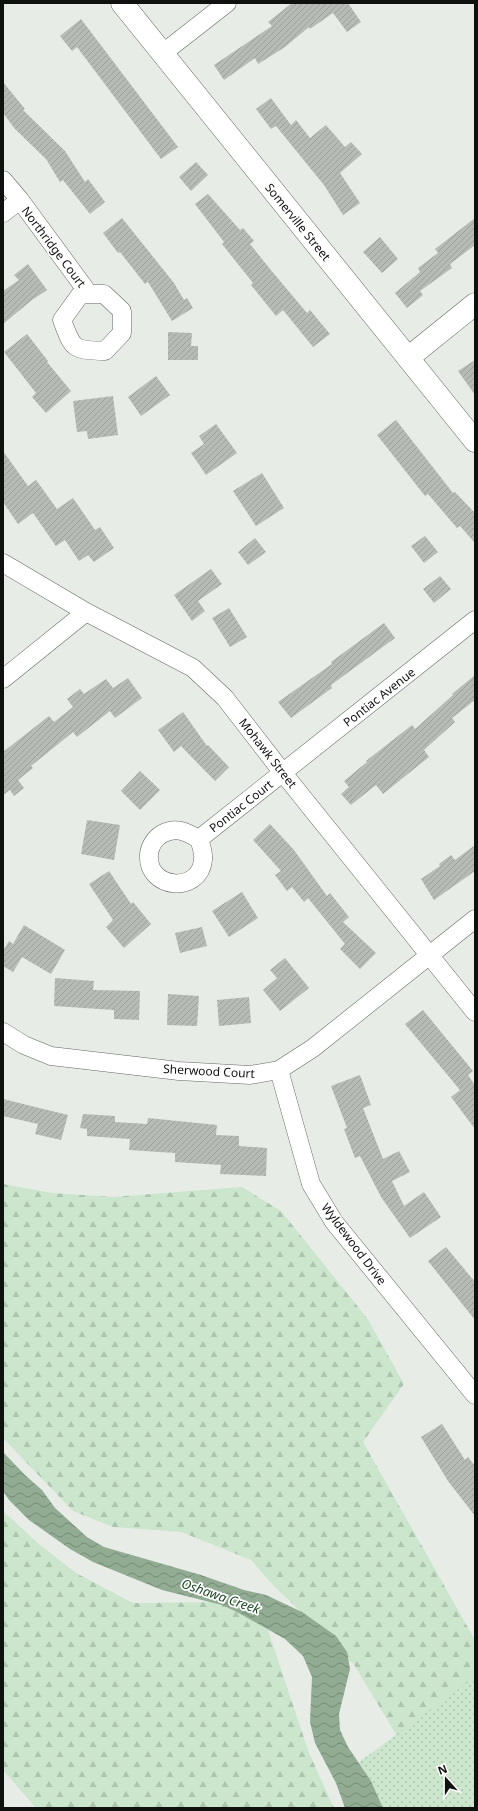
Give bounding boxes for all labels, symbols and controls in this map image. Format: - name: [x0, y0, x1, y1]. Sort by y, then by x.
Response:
- street label: Somerville Street: [261, 180, 335, 265]
- street label: Northridge Court: [18, 203, 90, 292]
- street label: Pontiac Avenue: [339, 663, 419, 731]
- street label: Mohawk Street: [235, 714, 301, 792]
- street label: Pontiac Court: [206, 775, 277, 836]
- street label: Sherwood Court: [163, 1060, 256, 1082]
- street label: Wyldewood Drive: [318, 1200, 391, 1289]
- water label: Oshawa Creek: [179, 1574, 263, 1618]
- north arrow: [426, 1759, 466, 1799]
- text: N: [435, 1761, 449, 1778]

